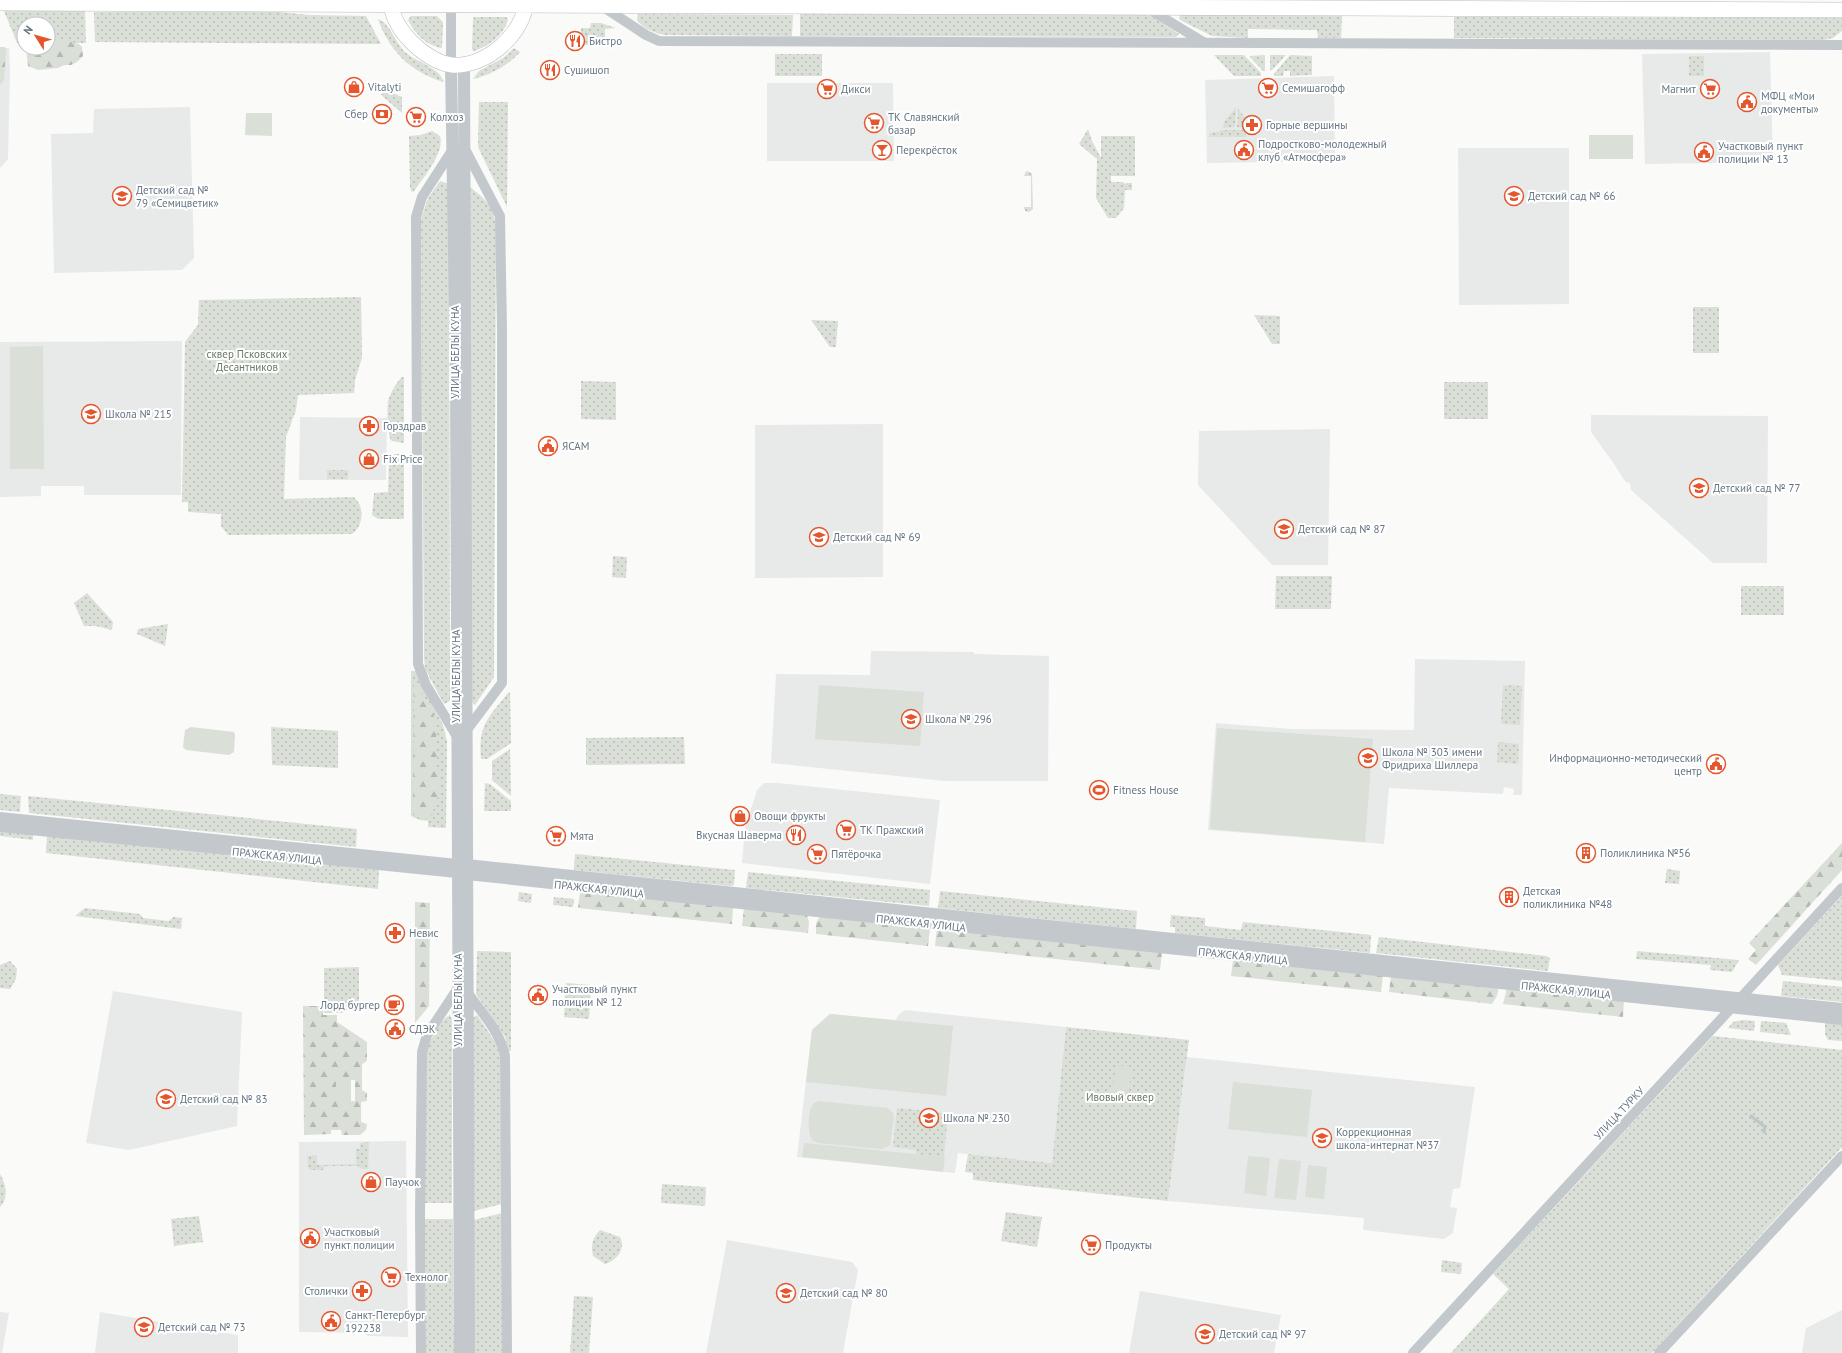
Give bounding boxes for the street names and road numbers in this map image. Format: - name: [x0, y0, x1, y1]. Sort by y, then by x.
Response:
- street label: УЛИЦА БЕЛЫ КУНА: [448, 305, 462, 399]
- street label: УЛИЦА БЕЛЫ КУНА: [449, 629, 463, 723]
- street label: ПРАЖСКАЯ УЛИЦА: [231, 844, 323, 868]
- street label: ПРАЖСКАЯ УЛИЦА: [553, 877, 645, 901]
- street label: ПРАЖСКАЯ УЛИЦА: [875, 911, 967, 935]
- street label: ПРАЖСКАЯ УЛИЦА: [1197, 944, 1289, 968]
- street label: УЛИЦА БЕЛЫ КУНА: [451, 953, 465, 1047]
- street label: ПРАЖСКАЯ УЛИЦА: [1520, 978, 1612, 1002]
- street label: УЛИЦА ТУРКУ: [1591, 1083, 1648, 1142]

